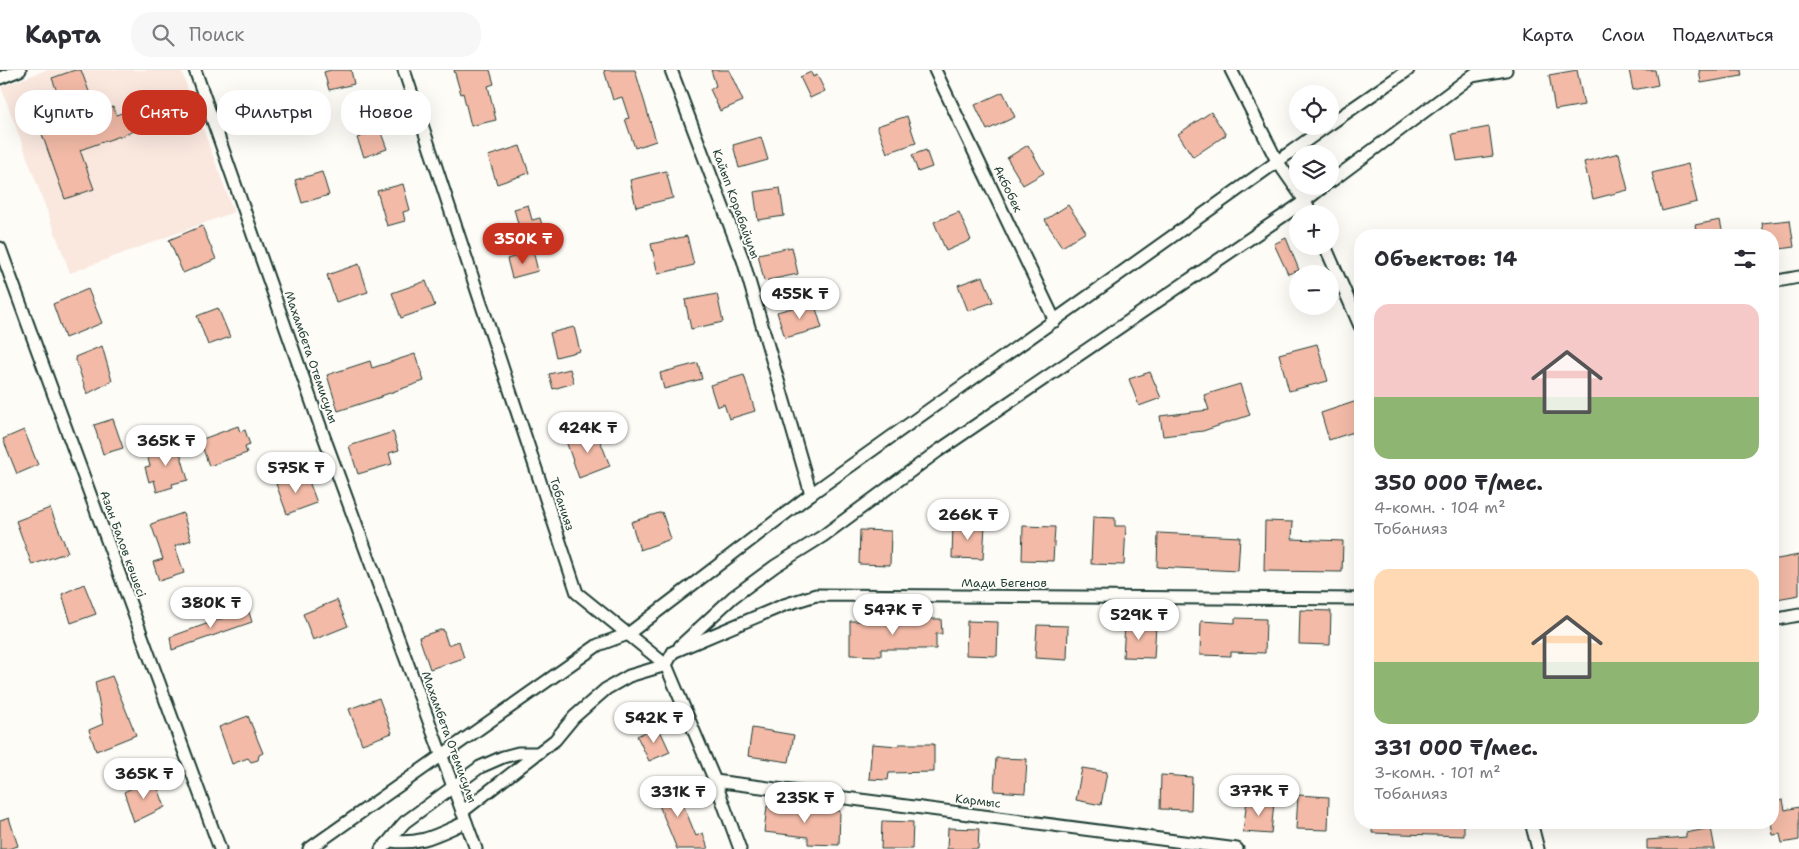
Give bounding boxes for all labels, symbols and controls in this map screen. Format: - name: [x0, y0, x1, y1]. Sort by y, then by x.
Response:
- search box: [131, 12, 481, 57]
- text: Карта: [25, 19, 101, 51]
- icon: search: [149, 21, 177, 49]
- text: Поиск: [189, 22, 244, 47]
- text: Карта: [1522, 23, 1573, 47]
- text: Слои: [1601, 23, 1645, 47]
- text: Поделиться: [1673, 23, 1774, 47]
- map controls: [1289, 85, 1339, 315]
- button: locate: [1289, 85, 1339, 135]
- chip: Купить: [15, 90, 112, 135]
- chip: Снять: [122, 90, 207, 135]
- chip: Фильтры: [217, 90, 331, 135]
- chip: Новое: [341, 90, 431, 135]
- button: layers: [1289, 145, 1339, 195]
- street label: Кайып Корабайулы: [709, 147, 763, 261]
- street label: Акбобек: [990, 163, 1026, 216]
- button: +: [1289, 205, 1339, 255]
- pin: 350K ₸: [482, 222, 564, 265]
- text: 350K ₸: [494, 228, 552, 249]
- text: Объектов: 14: [1374, 245, 1517, 273]
- icon: filters: [1731, 245, 1759, 273]
- button: −: [1289, 265, 1339, 315]
- pin: 455K ₸: [759, 278, 841, 320]
- text: 455K ₸: [772, 283, 828, 304]
- street label: Махамбета Отемисулы: [281, 289, 341, 425]
- icon: home: [1522, 337, 1612, 427]
- pin: 424K ₸: [547, 412, 629, 454]
- text: 424K ₸: [559, 417, 617, 438]
- pin: 365K ₸: [125, 424, 207, 467]
- text: 365K ₸: [137, 430, 195, 451]
- pin: 575K ₸: [255, 452, 337, 494]
- text: 575K ₸: [268, 457, 324, 478]
- text: 350 000 ₸/мес.: [1374, 469, 1543, 497]
- street label: Тобанияз: [546, 475, 578, 533]
- street label: Азан Балов көшесі: [96, 488, 150, 600]
- text: 4-комн. · 104 m²: [1374, 497, 1506, 518]
- pin: 266K ₸: [927, 498, 1009, 541]
- text: 266K ₸: [938, 504, 998, 525]
- text: Тобанияз: [1374, 518, 1448, 539]
- street label: Мади Бегенов: [961, 575, 1047, 591]
- pin: 380K ₸: [170, 586, 252, 629]
- text: 380K ₸: [181, 592, 241, 613]
- pin: 547K ₸: [852, 594, 934, 636]
- pin: 529K ₸: [1098, 598, 1180, 641]
- text: 547K ₸: [864, 599, 922, 620]
- icon: home: [1522, 602, 1612, 692]
- text: 529K ₸: [1110, 604, 1168, 625]
- street label: Махамбета Отемисулы: [418, 669, 480, 805]
- pin: 542K ₸: [613, 702, 695, 744]
- text: 542K ₸: [625, 707, 683, 728]
- text: 331 000 ₸/мес.: [1374, 734, 1538, 762]
- pin: 365K ₸: [103, 758, 185, 800]
- text: 3-комн. · 101 m²: [1374, 762, 1501, 783]
- text: 365K ₸: [115, 763, 173, 784]
- pin: 377K ₸: [1218, 774, 1300, 817]
- pin: 331K ₸: [637, 776, 719, 818]
- text: 377K ₸: [1230, 780, 1288, 801]
- text: 331K ₸: [651, 781, 705, 802]
- pin: 235K ₸: [764, 782, 846, 824]
- text: Тобанияз: [1374, 783, 1448, 804]
- text: 235K ₸: [776, 787, 834, 808]
- street label: Кармыс: [954, 790, 1002, 812]

